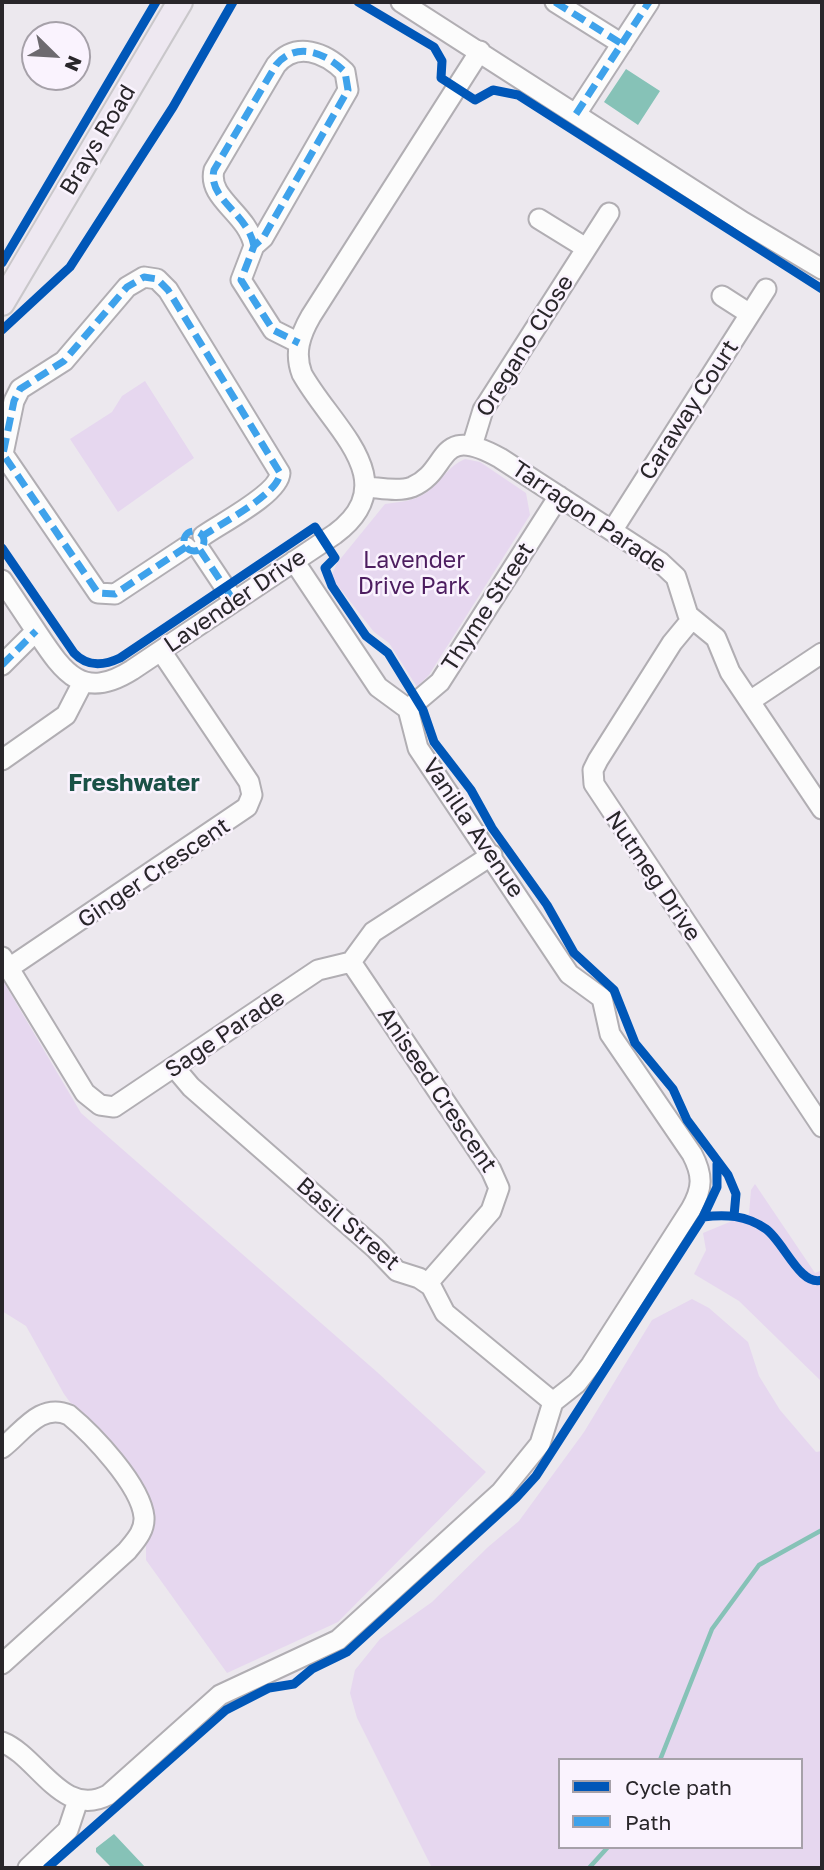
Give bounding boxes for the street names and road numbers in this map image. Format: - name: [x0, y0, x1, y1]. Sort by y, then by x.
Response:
- street label: Brays Road: [54, 80, 142, 200]
- street label: Oregano Close: [470, 270, 580, 422]
- street label: Caraway Court: [633, 335, 745, 485]
- street label: Tarragon Parade: [506, 455, 672, 579]
- street label: Thyme Street: [436, 537, 540, 677]
- street label: Lavender Drive: [159, 543, 311, 659]
- street label: Vanilla Avenue: [416, 753, 530, 903]
- street label: Nutmeg Drive: [599, 806, 707, 946]
- street label: Ginger Crescent: [73, 812, 235, 934]
- street label: Sage Parade: [160, 984, 290, 1084]
- street label: Aniseed Crescent: [371, 1002, 503, 1178]
- street label: Basil Street: [291, 1172, 405, 1276]

